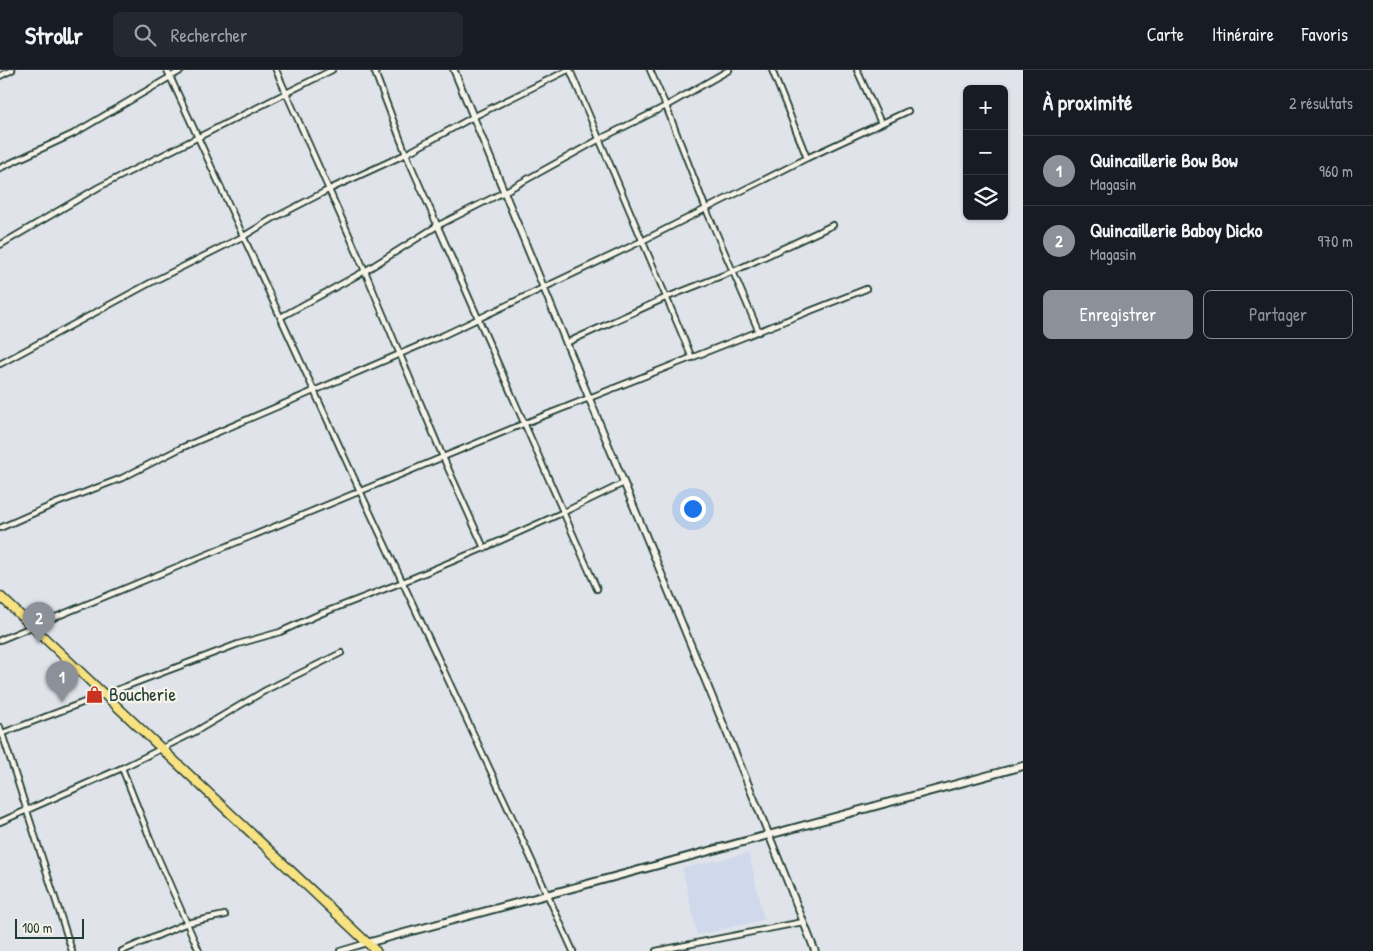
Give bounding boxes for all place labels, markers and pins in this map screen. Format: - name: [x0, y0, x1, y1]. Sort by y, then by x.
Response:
- pin: 2: [23, 602, 55, 643]
- pin: 1: [46, 661, 78, 702]
- place label: Boucherie: [109, 681, 176, 707]
- shop icon: Boucherie: [85, 684, 105, 704]

